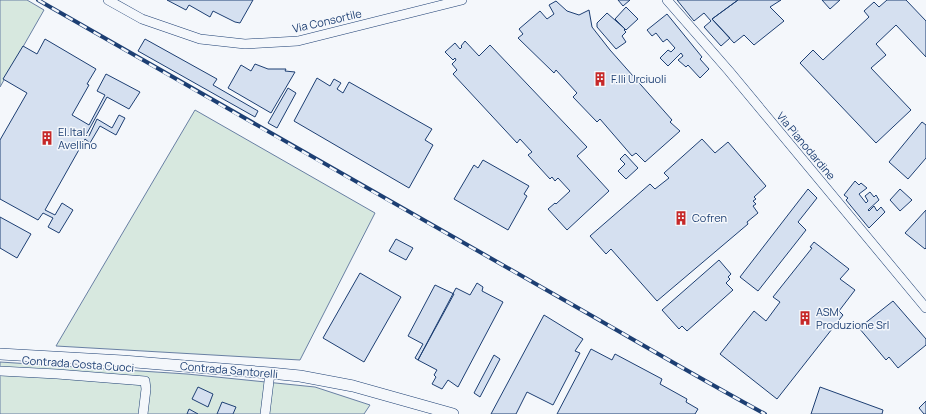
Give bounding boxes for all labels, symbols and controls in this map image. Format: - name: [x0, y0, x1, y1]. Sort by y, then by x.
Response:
- street label: Via Consortile: [291, 5, 363, 36]
- building icon: F.lli Urciuoli: [592, 71, 608, 87]
- place label: F.lli Urciuoli: [611, 71, 666, 86]
- street label: Via Pianodardine: [774, 109, 840, 183]
- place label: El.Ital. Avellino: [58, 124, 98, 152]
- building icon: El.Ital. Avellino: [39, 130, 55, 146]
- building icon: Cofren: [673, 210, 689, 226]
- place label: Cofren: [692, 210, 727, 225]
- place label: ASM Produzione Srl: [816, 304, 889, 332]
- building icon: ASM Produzione Srl: [797, 310, 813, 326]
- street label: Contrada Costa Cuoci: [22, 352, 135, 375]
- street label: Contrada Santorelli: [180, 358, 279, 381]

